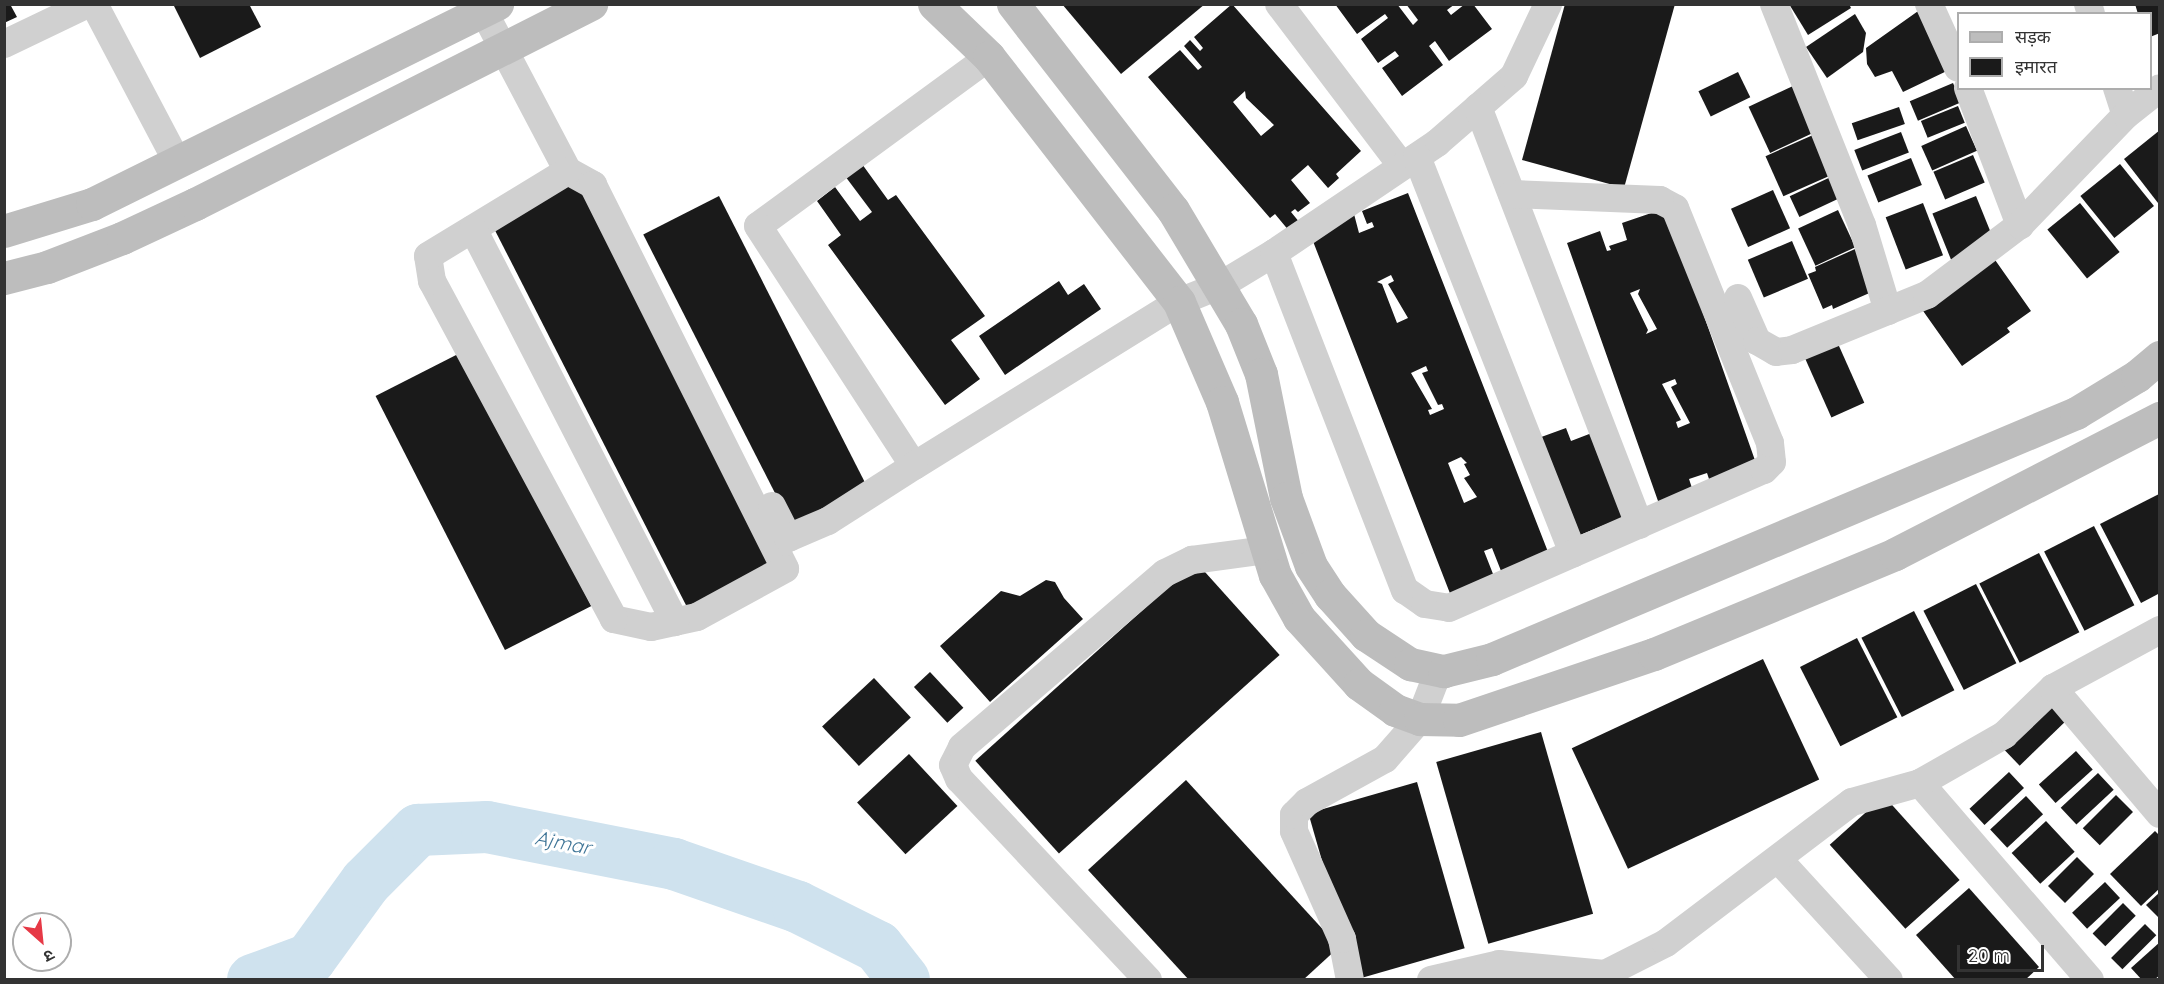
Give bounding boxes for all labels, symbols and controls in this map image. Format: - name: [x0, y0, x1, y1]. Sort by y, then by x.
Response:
- legend: [1957, 12, 2152, 90]
- text: सड़क: [2015, 25, 2051, 48]
- text: इमारत: [2015, 55, 2057, 78]
- water label: Ajmar: [533, 825, 593, 859]
- north arrow: [12, 912, 72, 972]
- scale bar: [1960, 933, 2047, 971]
- text: 20 m: [1968, 944, 2010, 967]
- text: उ: [41, 945, 58, 967]

